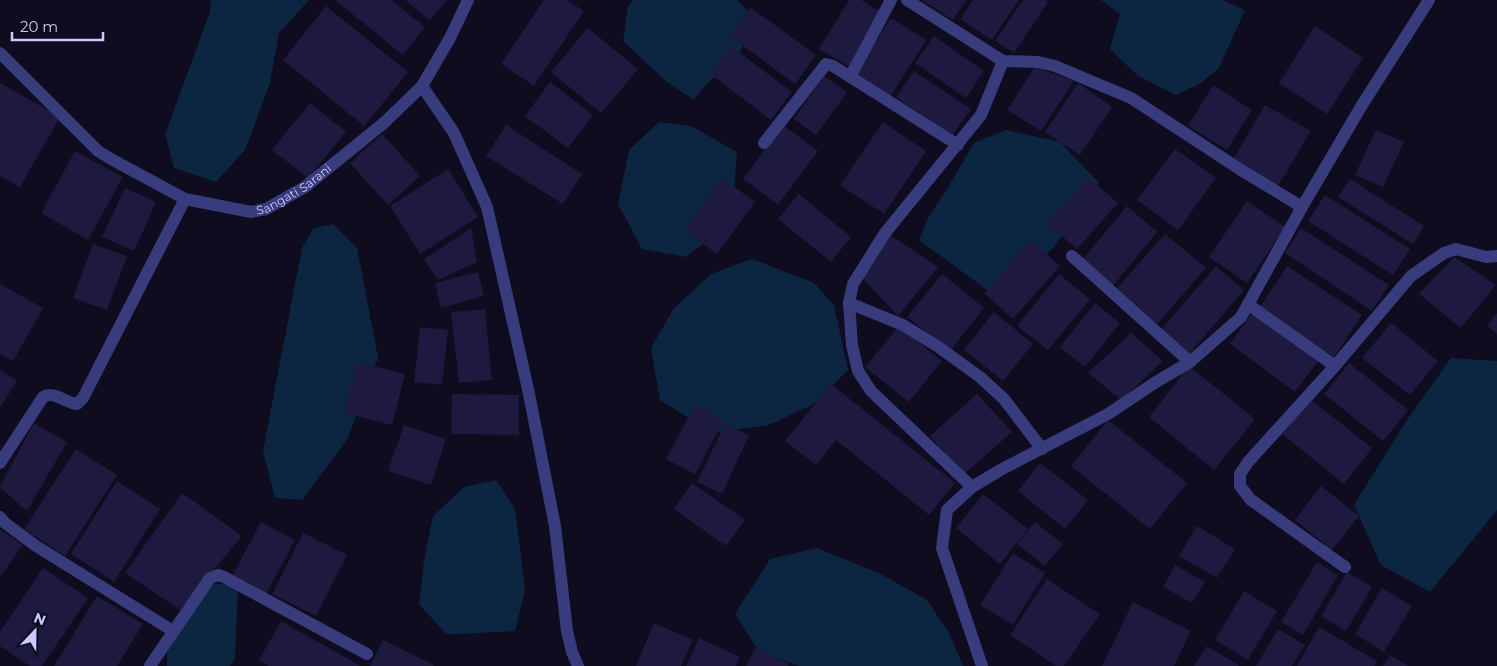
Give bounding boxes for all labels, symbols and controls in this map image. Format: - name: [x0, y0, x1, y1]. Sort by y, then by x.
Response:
- scale bar: [12, 10, 104, 42]
- text: 20 m: [20, 17, 58, 36]
- street label: Sangati Sarani: [255, 161, 334, 218]
- north arrow: [10, 606, 60, 656]
- text: N: [31, 608, 48, 629]

